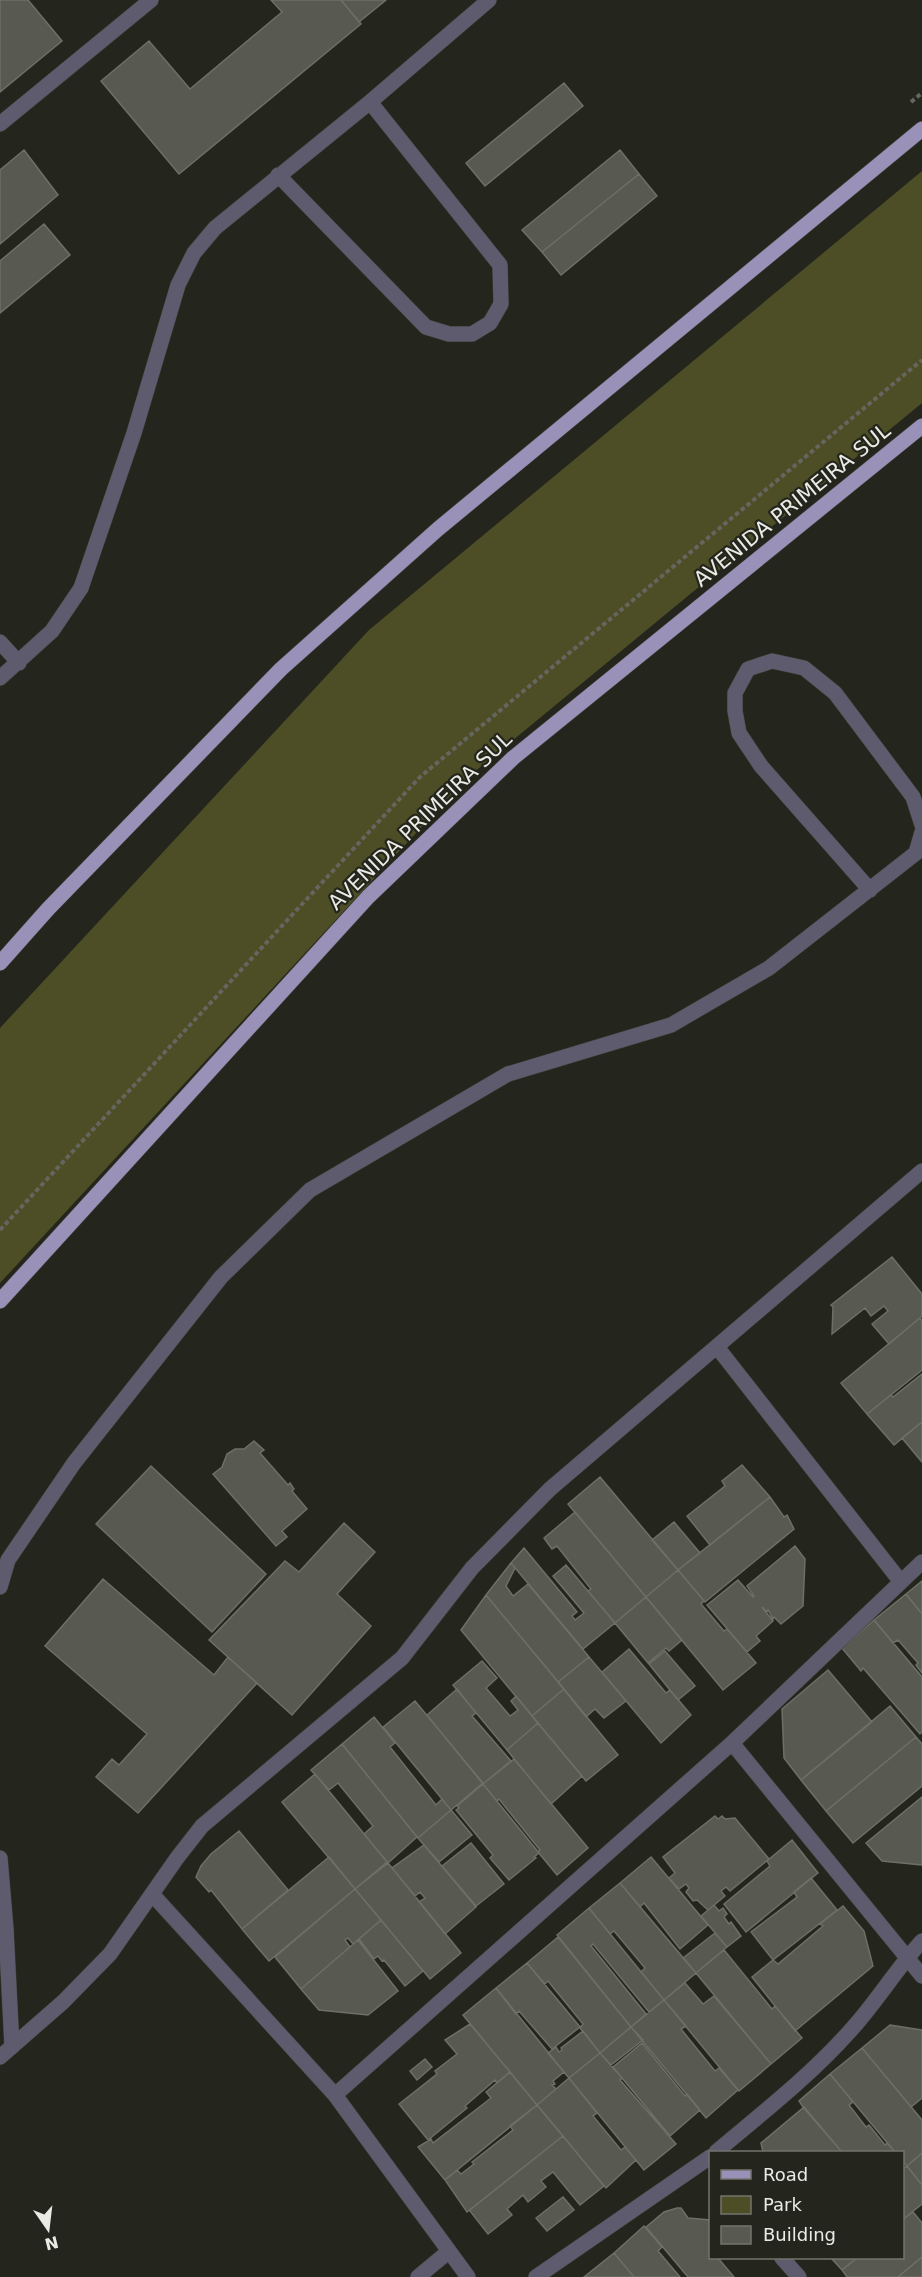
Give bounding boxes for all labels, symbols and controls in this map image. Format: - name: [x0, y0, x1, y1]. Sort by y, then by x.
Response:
- street label: AVENIDA PRIMEIRA SUL: [689, 418, 895, 592]
- street label: AVENIDA PRIMEIRA SUL: [323, 727, 517, 915]
- legend: [709, 2151, 904, 2259]
- text: Road: [763, 2164, 808, 2185]
- text: Park: [763, 2194, 802, 2215]
- north arrow: [18, 2199, 78, 2259]
- text: Building: [763, 2224, 836, 2245]
- text: N: [43, 2232, 60, 2254]

